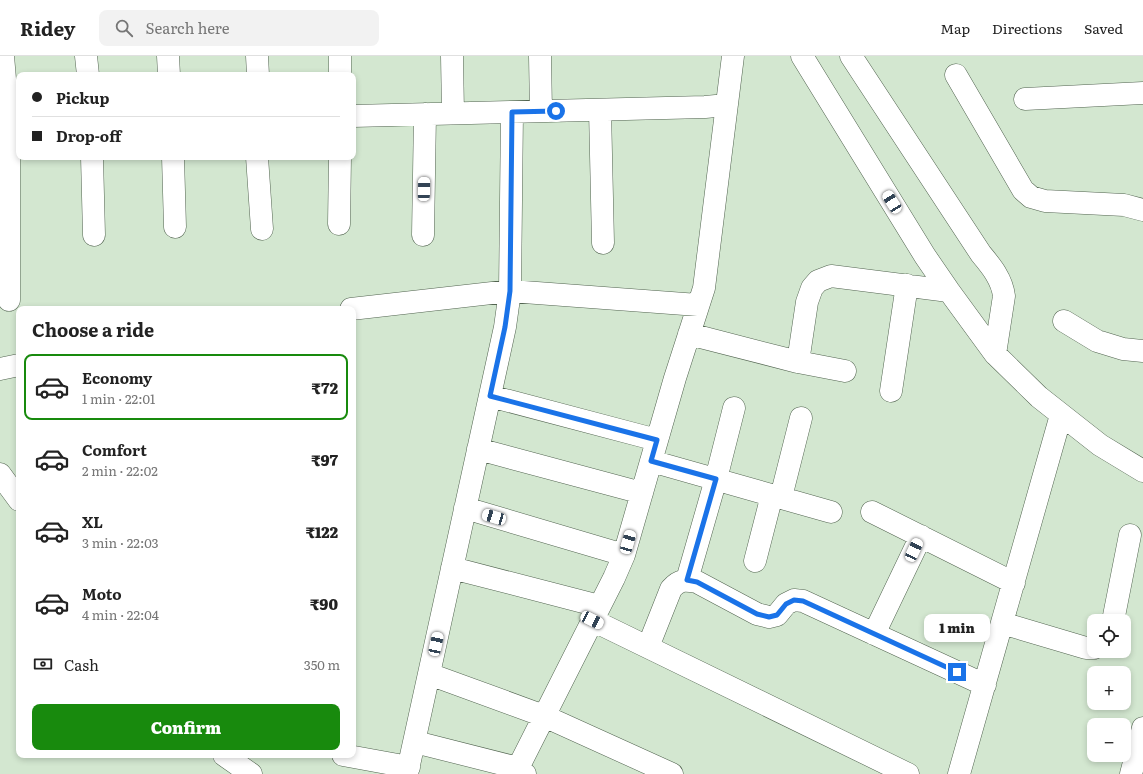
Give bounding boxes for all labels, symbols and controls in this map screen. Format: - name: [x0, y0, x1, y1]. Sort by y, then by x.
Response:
- search box: [99, 10, 379, 46]
- text: Ridey: [20, 14, 75, 42]
- text: Search here: [145, 16, 230, 39]
- icon: search: [113, 17, 135, 39]
- text: Map: [940, 18, 970, 38]
- text: Directions: [992, 18, 1062, 38]
- text: Saved: [1084, 18, 1123, 38]
- text: Pickup: [56, 86, 109, 109]
- route start: [547, 102, 565, 120]
- text: Drop-off: [56, 124, 121, 147]
- car: [418, 177, 430, 201]
- car: [881, 189, 903, 215]
- text: Choose a ride: [32, 316, 154, 343]
- text: Economy: [82, 366, 152, 389]
- icon: car: [34, 369, 70, 405]
- text: ₹72: [312, 376, 338, 399]
- text: 1 min · 22:01: [82, 389, 155, 408]
- text: Comfort: [82, 438, 147, 461]
- icon: car: [34, 441, 70, 477]
- text: ₹97: [311, 448, 338, 471]
- text: 2 min · 22:02: [82, 461, 158, 480]
- car: [481, 508, 507, 526]
- text: XL: [82, 510, 103, 533]
- icon: car: [34, 513, 70, 549]
- text: ₹122: [306, 520, 338, 543]
- car: [619, 529, 637, 555]
- text: 3 min · 22:03: [82, 533, 159, 552]
- car: [903, 537, 925, 563]
- text: Moto: [82, 582, 122, 605]
- icon: car: [34, 585, 70, 621]
- text: ₹90: [310, 592, 338, 615]
- text: 4 min · 22:04: [82, 605, 159, 624]
- car: [579, 609, 605, 631]
- callout: 1 min: [924, 614, 990, 642]
- map controls: [1087, 614, 1131, 762]
- button: locate: [1087, 614, 1131, 658]
- text: 1 min: [939, 618, 975, 637]
- car: [428, 631, 444, 657]
- icon: cash: [32, 653, 54, 675]
- text: Cash: [64, 653, 99, 676]
- text: 350 m: [304, 655, 340, 674]
- route end: [948, 663, 966, 681]
- button: +: [1087, 666, 1131, 710]
- button: Confirm: [32, 704, 340, 750]
- button: −: [1087, 718, 1131, 762]

